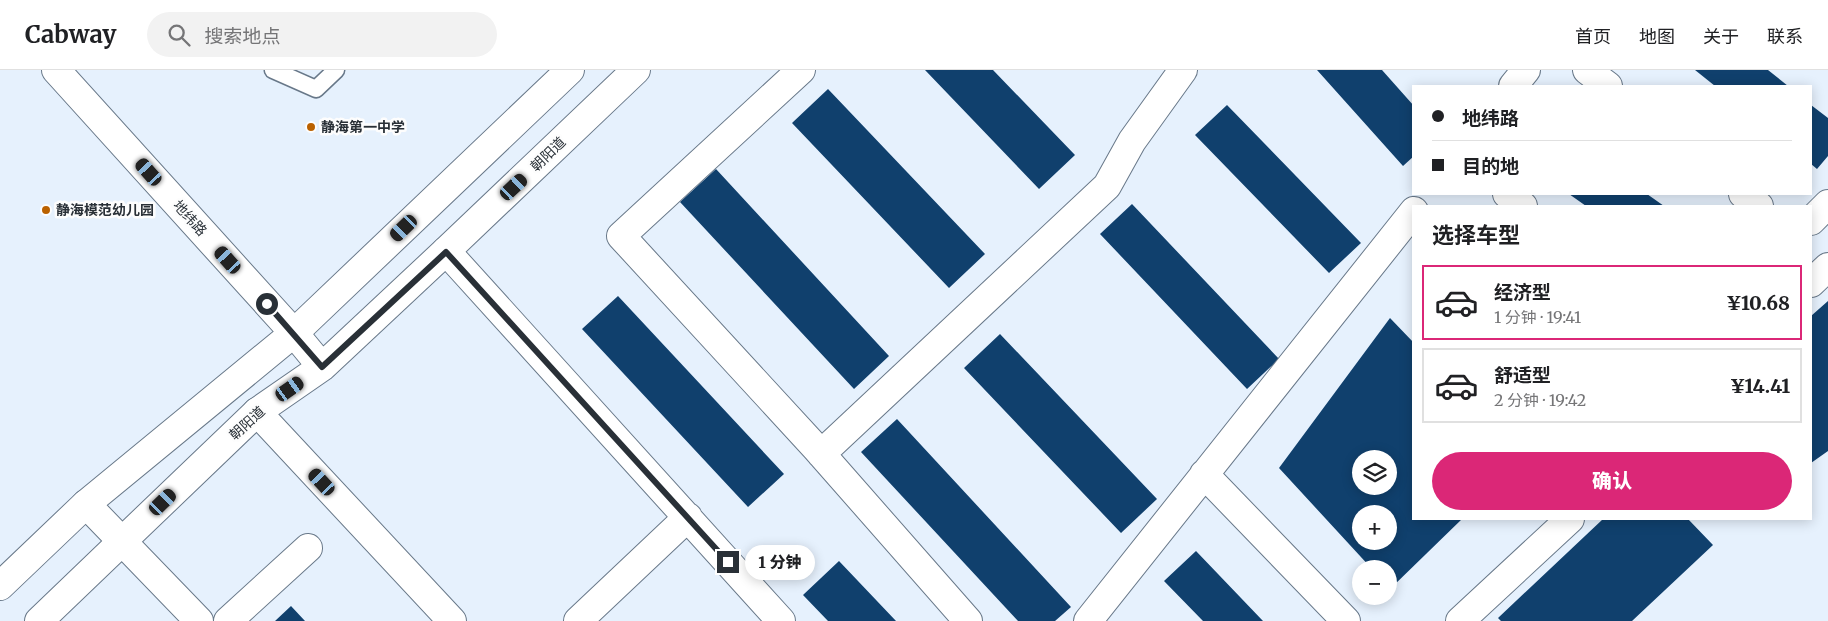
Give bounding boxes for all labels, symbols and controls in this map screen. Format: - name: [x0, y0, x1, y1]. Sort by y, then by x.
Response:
- search box: [147, 12, 497, 57]
- text: Cabway: [25, 19, 117, 50]
- icon: search: [165, 21, 193, 49]
- text: 搜索地点: [205, 24, 281, 48]
- text: 首页: [1575, 25, 1611, 48]
- text: 地图: [1639, 25, 1675, 48]
- text: 关于: [1703, 25, 1739, 48]
- text: 联系: [1767, 25, 1803, 48]
- text: 地纬路: [1462, 106, 1519, 130]
- place label: 静海第一中学: [321, 118, 405, 136]
- marker: 静海第一中学: [305, 121, 317, 133]
- street label: 朝阳道: [527, 133, 569, 175]
- text: 目的地: [1462, 154, 1519, 178]
- car: [133, 156, 164, 188]
- car: [497, 171, 530, 203]
- street label: 地纬路: [169, 196, 211, 240]
- place label: 静海模范幼儿园: [56, 201, 154, 219]
- marker: 静海模范幼儿园: [40, 204, 52, 216]
- car: [387, 212, 420, 244]
- text: 选择车型: [1432, 221, 1520, 249]
- car: [212, 244, 243, 276]
- icon: car: [1434, 280, 1479, 325]
- text: 经济型: [1494, 280, 1551, 304]
- text: ¥10.68: [1726, 291, 1790, 315]
- route start: [256, 293, 278, 315]
- text: 1 分钟 · 19:41: [1494, 307, 1581, 327]
- icon: car: [1434, 363, 1479, 408]
- text: 舒适型: [1494, 363, 1551, 387]
- car: [273, 374, 306, 404]
- text: ¥14.41: [1730, 374, 1790, 398]
- text: 2 分钟 · 19:42: [1494, 390, 1586, 410]
- street label: 朝阳道: [225, 402, 269, 444]
- map controls: [1352, 450, 1397, 605]
- button: layers: [1352, 450, 1397, 495]
- button: 确认: [1432, 452, 1792, 510]
- car: [306, 466, 337, 498]
- car: [146, 486, 179, 518]
- button: +: [1352, 505, 1397, 550]
- callout: 1 分钟: [746, 544, 816, 580]
- route end: [717, 551, 739, 573]
- text: 1 分钟: [758, 552, 802, 572]
- button: −: [1352, 560, 1397, 605]

